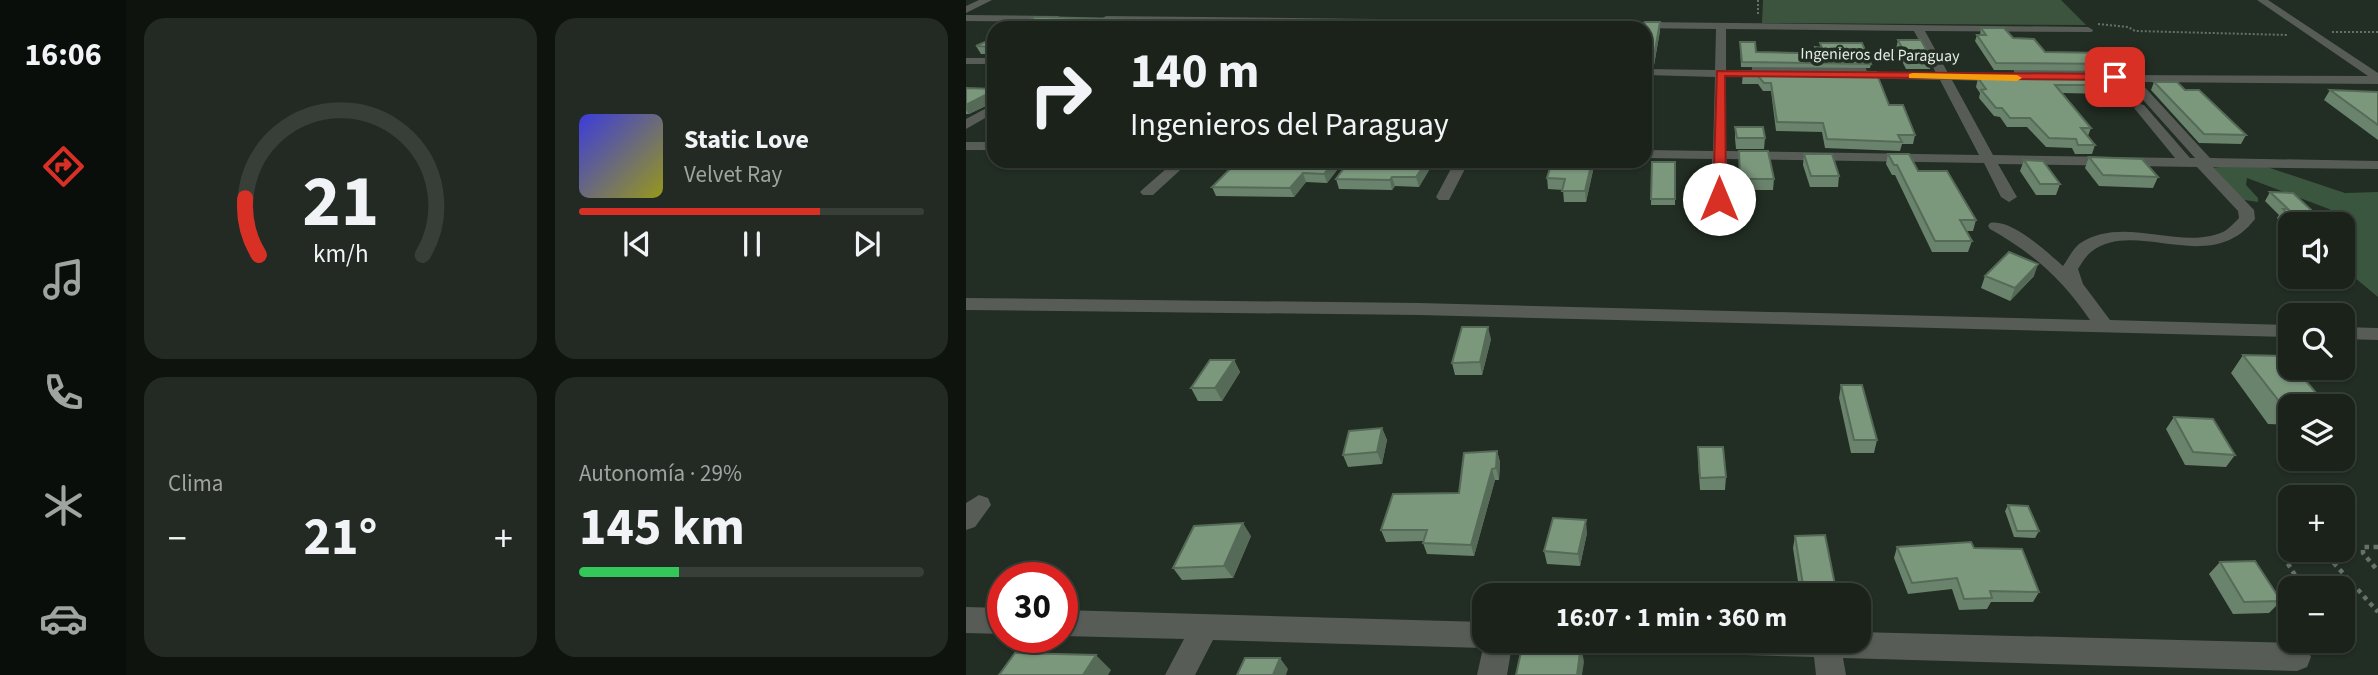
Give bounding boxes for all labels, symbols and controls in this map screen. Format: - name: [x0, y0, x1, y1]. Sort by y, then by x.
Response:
- text: 16:06: [24, 32, 102, 78]
- text: 140 m: [1130, 37, 1259, 107]
- street label: Ingenieros del Paraguay: [1800, 43, 1960, 67]
- pin: [2085, 47, 2145, 107]
- icon: right: [1015, 49, 1106, 140]
- icon: arrive: [2096, 58, 2134, 96]
- text: Ingenieros del Paraguay: [1130, 102, 1449, 148]
- text: Static Love: [684, 121, 809, 158]
- icon: directions: [39, 142, 88, 191]
- text: 21: [302, 150, 379, 254]
- text: Velvet Ray: [684, 158, 782, 191]
- position arrow: [1682, 162, 1756, 236]
- map controls: [2278, 212, 2355, 653]
- button: sound: [2278, 212, 2355, 289]
- icon: previous: [618, 225, 656, 263]
- icon: pause: [733, 225, 771, 263]
- icon: next: [848, 225, 886, 263]
- text: km/h: [313, 236, 368, 272]
- icon: music: [39, 255, 88, 304]
- button: search: [2278, 303, 2355, 380]
- icon: phone: [39, 368, 88, 417]
- button: layers: [2278, 394, 2355, 471]
- text: Autonomía · 29%: [579, 457, 742, 490]
- text: Clima: [168, 467, 223, 500]
- icon: climate: [39, 481, 88, 530]
- button: +: [2278, 485, 2355, 562]
- text: 145 km: [579, 491, 745, 565]
- text: 21°: [304, 501, 377, 575]
- text: −: [168, 512, 187, 566]
- text: +: [494, 512, 513, 566]
- speed limit sign: 30: [987, 562, 1078, 653]
- button: −: [2278, 576, 2355, 653]
- icon: car: [39, 594, 88, 643]
- text: 16:07 · 1 min · 360 m: [1556, 599, 1787, 636]

